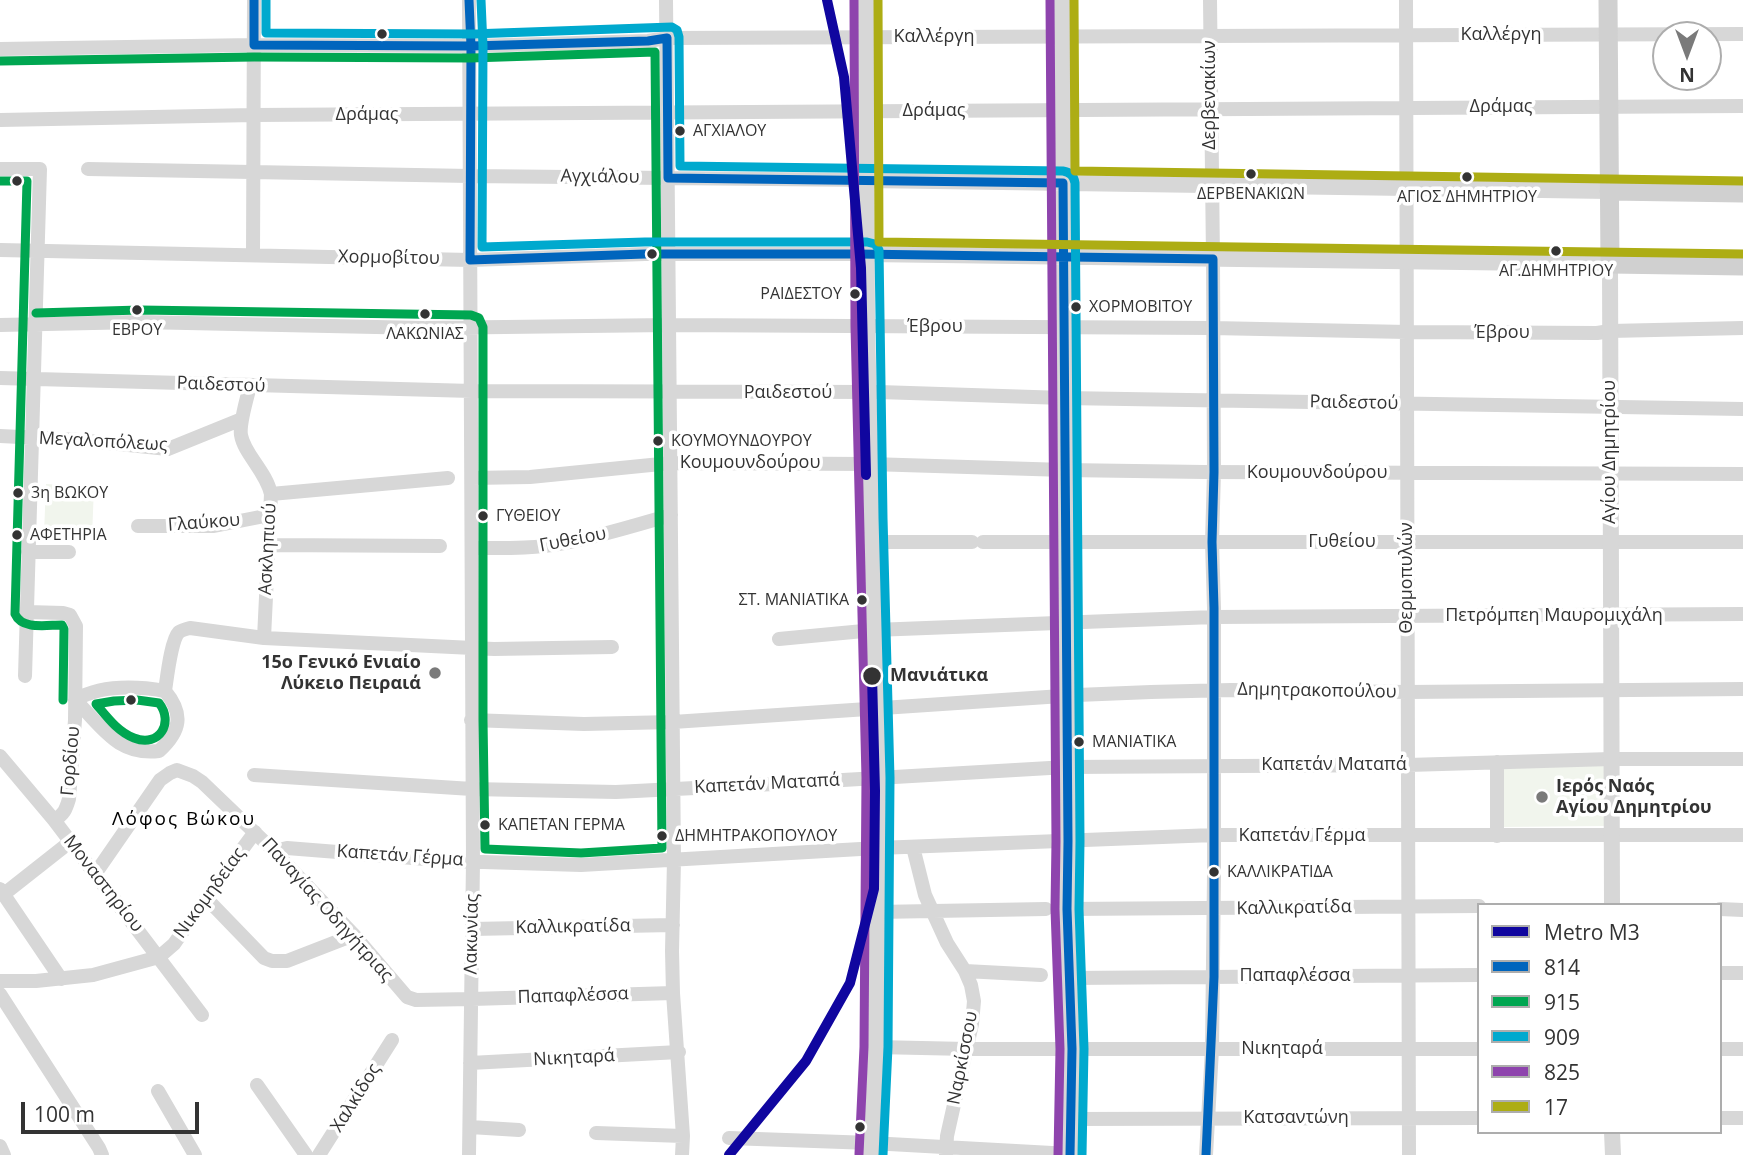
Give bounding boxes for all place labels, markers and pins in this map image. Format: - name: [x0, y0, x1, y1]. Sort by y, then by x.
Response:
- unlabelled marker: [375, 27, 389, 41]
- place label: ΑΓΧΙΑΛΟΥ: [693, 121, 766, 141]
- marker: ΑΓΧΙΑΛΟΥ: [673, 124, 687, 138]
- marker: ΔΕΡΒΕΝΑΚΙΩΝ: [1244, 167, 1258, 181]
- marker: ΑΓΙΟΣ ΔΗΜΗΤΡΙΟΥ: [1460, 170, 1474, 184]
- unlabelled marker: [10, 174, 24, 188]
- place label: ΔΕΡΒΕΝΑΚΙΩΝ: [1197, 184, 1305, 204]
- place label: ΑΓΙΟΣ ΔΗΜΗΤΡΙΟΥ: [1397, 187, 1537, 207]
- marker: ΑΓ.ΔΗΜΗΤΡΙΟΥ: [1549, 244, 1563, 258]
- unlabelled marker: [645, 247, 659, 261]
- place label: ΑΓ.ΔΗΜΗΤΡΙΟΥ: [1499, 261, 1613, 281]
- place label: ΡΑΙΔΕΣΤΟΥ: [760, 284, 842, 304]
- marker: ΡΑΙΔΕΣΤΟΥ: [848, 287, 862, 301]
- place label: ΧΟΡΜΟΒΙΤΟΥ: [1089, 297, 1192, 317]
- marker: ΧΟΡΜΟΒΙΤΟΥ: [1069, 300, 1083, 314]
- marker: ΕΒΡΟΥ: [130, 303, 144, 317]
- marker: ΛΑΚΩΝΙΑΣ: [418, 307, 432, 321]
- place label: ΕΒΡΟΥ: [112, 320, 162, 340]
- place label: ΛΑΚΩΝΙΑΣ: [386, 324, 464, 344]
- place label: ΚΟΥΜΟΥΝΔΟΥΡΟΥ: [671, 431, 812, 451]
- marker: ΚΟΥΜΟΥΝΔΟΥΡΟΥ: [651, 434, 665, 448]
- place label: 3η ΒΩΚΟΥ: [31, 483, 108, 503]
- marker: 3η ΒΩΚΟΥ: [11, 486, 25, 500]
- place label: ΓΥΘΕΙΟΥ: [496, 506, 560, 526]
- marker: ΓΥΘΕΙΟΥ: [476, 509, 490, 523]
- place label: ΑΦΕΤΗΡΙΑ: [30, 525, 107, 545]
- marker: ΑΦΕΤΗΡΙΑ: [10, 528, 24, 542]
- place label: ΣΤ. ΜΑΝΙΑΤΙΚΑ: [738, 590, 849, 610]
- marker: ΣΤ. ΜΑΝΙΑΤΙΚΑ: [855, 593, 869, 607]
- place label: 15ο Γενικό Ενιαίο Λύκειο Πειραιά: [261, 652, 421, 694]
- marker: 15ο Γενικό Ενιαίο Λύκειο Πειραιά: [427, 665, 443, 681]
- marker: Μανιάτικα: [861, 665, 883, 687]
- place label: Μανιάτικα: [890, 665, 988, 687]
- unlabelled marker: [124, 693, 138, 707]
- place label: ΜΑΝΙΑΤΙΚΑ: [1092, 732, 1176, 752]
- marker: ΜΑΝΙΑΤΙΚΑ: [1072, 735, 1086, 749]
- place label: Ιερός Ναός Αγίου Δημητρίου: [1556, 776, 1712, 818]
- marker: Ιερός Ναός Αγίου Δημητρίου: [1534, 789, 1550, 805]
- place label: ΚΑΠΕΤΑΝ ΓΕΡΜΑ: [498, 815, 625, 835]
- marker: ΚΑΠΕΤΑΝ ΓΕΡΜΑ: [478, 818, 492, 832]
- place label: ΔΗΜΗΤΡΑΚΟΠΟΥΛΟΥ: [675, 826, 837, 846]
- marker: ΔΗΜΗΤΡΑΚΟΠΟΥΛΟΥ: [655, 829, 669, 843]
- place label: ΚΑΛΛΙΚΡΑΤΙΔΑ: [1227, 862, 1333, 882]
- marker: ΚΑΛΛΙΚΡΑΤΙΔΑ: [1207, 865, 1221, 879]
- unlabelled marker: [853, 1120, 867, 1134]

